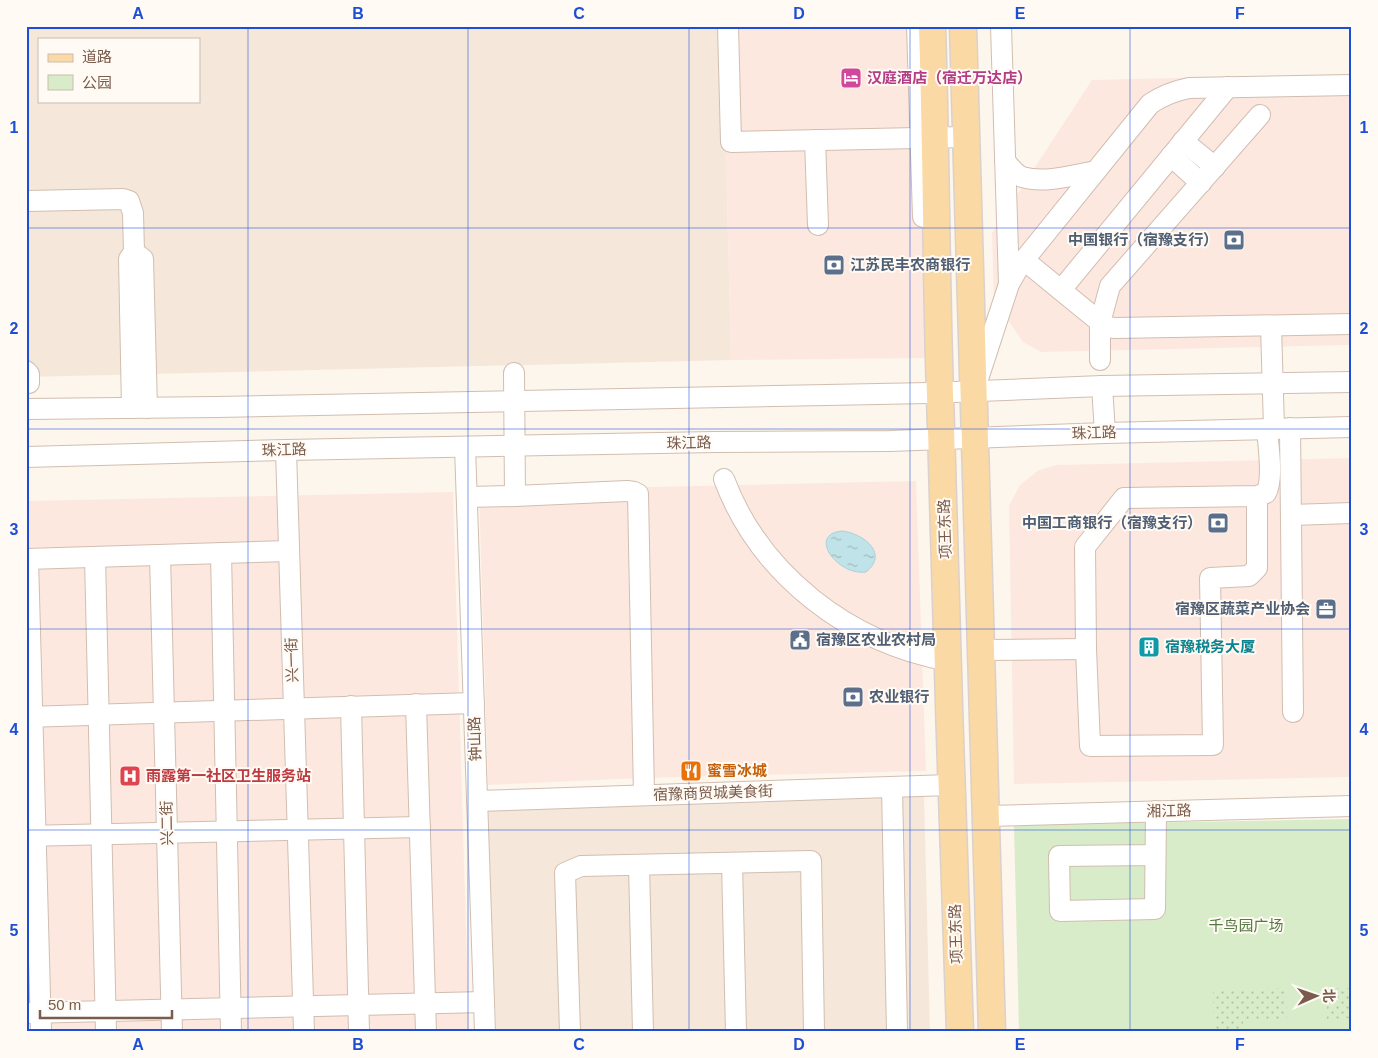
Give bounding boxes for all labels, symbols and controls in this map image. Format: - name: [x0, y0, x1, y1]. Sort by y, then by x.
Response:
- text: A: [132, 5, 144, 22]
- text: B: [352, 5, 364, 22]
- text: C: [573, 5, 585, 22]
- text: D: [793, 5, 805, 22]
- text: E: [1015, 5, 1026, 22]
- text: F: [1235, 5, 1245, 22]
- legend: [38, 38, 200, 102]
- text: 道路: [82, 48, 112, 65]
- hotel icon: 汉庭酒店（宿迁万达店）: [839, 66, 863, 90]
- place label: 汉庭酒店（宿迁万达店）: [867, 69, 1032, 86]
- text: 公园: [82, 74, 112, 91]
- text: 1: [10, 119, 19, 136]
- text: 1: [1360, 119, 1369, 136]
- bank icon: 中国银行（宿豫支行）: [1222, 228, 1246, 252]
- place label: 中国银行（宿豫支行）: [1068, 231, 1218, 248]
- bank icon: 江苏民丰农商银行: [822, 253, 846, 277]
- place label: 江苏民丰农商银行: [850, 256, 970, 273]
- text: 2: [10, 320, 19, 337]
- text: 2: [1360, 320, 1369, 337]
- street label: 珠江路: [1071, 423, 1117, 442]
- street label: 珠江路: [666, 434, 712, 451]
- street label: 珠江路: [261, 440, 307, 459]
- street label: 项王东路: [935, 499, 954, 559]
- bank icon: 中国工商银行（宿豫支行）: [1206, 511, 1230, 535]
- place label: 中国工商银行（宿豫支行）: [1022, 514, 1202, 531]
- text: 3: [10, 521, 19, 538]
- text: 3: [1360, 521, 1369, 538]
- office icon: 宿豫区蔬菜产业协会: [1314, 597, 1338, 621]
- place label: 宿豫区蔬菜产业协会: [1175, 600, 1310, 617]
- public building icon: 宿豫区农业农村局: [788, 628, 812, 652]
- place label: 宿豫区农业农村局: [816, 631, 936, 648]
- building icon: 宿豫税务大厦: [1137, 635, 1161, 659]
- street label: 兴一街: [282, 637, 301, 683]
- place label: 宿豫税务大厦: [1165, 638, 1255, 655]
- bank icon: 农业银行: [841, 685, 865, 709]
- place label: 农业银行: [869, 688, 929, 705]
- street label: 钟山路: [465, 716, 484, 762]
- text: 4: [10, 721, 19, 738]
- text: 4: [1360, 721, 1369, 738]
- restaurant icon: 蜜雪冰城: [679, 759, 703, 783]
- place label: 蜜雪冰城: [707, 762, 767, 779]
- hospital icon: 雨露第一社区卫生服务站: [118, 764, 142, 788]
- place label: 雨露第一社区卫生服务站: [146, 767, 311, 784]
- street label: 宿豫商贸城美食街: [653, 782, 773, 803]
- street label: 兴二街: [158, 800, 175, 846]
- street label: 湘江路: [1146, 802, 1192, 819]
- street label: 项王东路: [946, 904, 965, 964]
- park label: 千鸟园广场: [1208, 917, 1284, 934]
- text: 5: [10, 922, 19, 939]
- text: 5: [1360, 922, 1369, 939]
- north arrow: [1290, 970, 1340, 1020]
- scale bar: [40, 988, 172, 1020]
- text: 北: [1321, 988, 1337, 1003]
- text: 50 m: [48, 996, 81, 1013]
- text: A: [132, 1036, 144, 1053]
- text: B: [352, 1036, 364, 1053]
- text: C: [573, 1036, 585, 1053]
- text: D: [793, 1036, 805, 1053]
- text: E: [1015, 1036, 1026, 1053]
- text: F: [1235, 1036, 1245, 1053]

